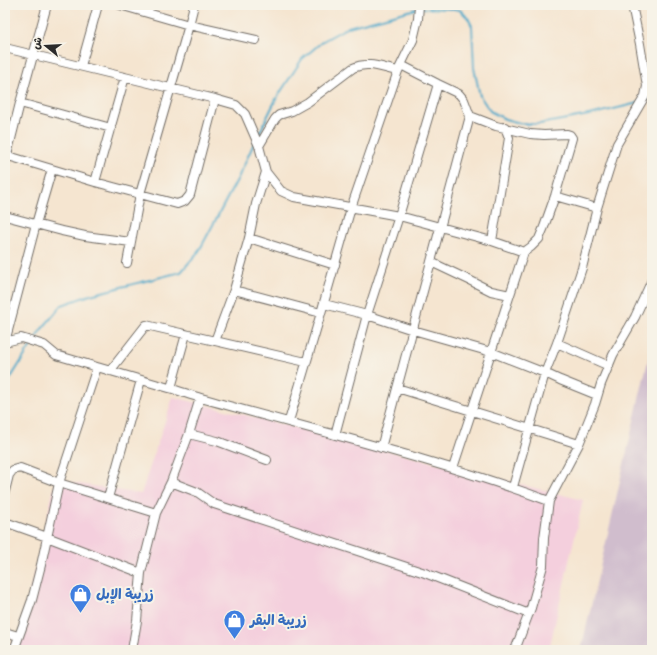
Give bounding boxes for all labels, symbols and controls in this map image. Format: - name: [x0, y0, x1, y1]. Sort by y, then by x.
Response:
- north arrow: [26, 26, 66, 66]
- text: ش: [28, 35, 45, 51]
- shop icon: زريبة الإبل: [67, 581, 93, 614]
- place label: زريبة الإبل: [96, 585, 154, 604]
- shop icon: زريبة البقر: [221, 607, 247, 640]
- place label: زريبة البقر: [248, 611, 307, 629]

